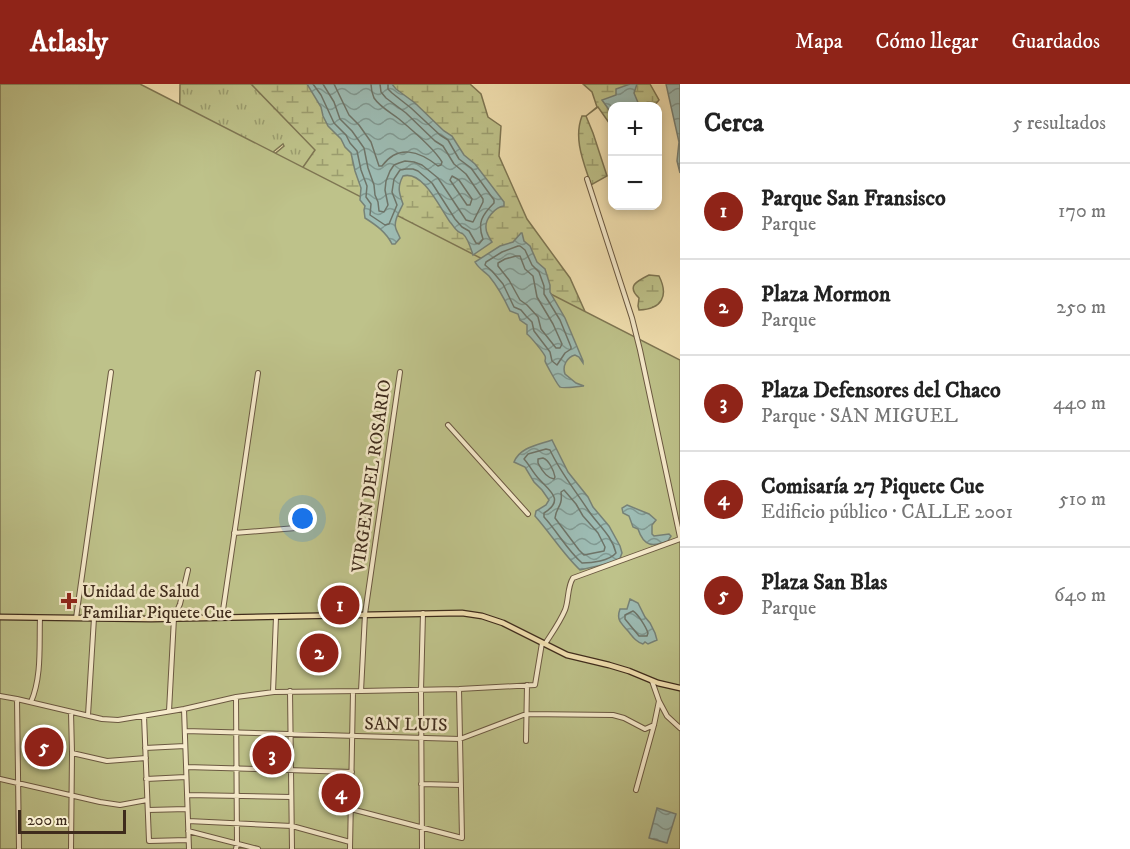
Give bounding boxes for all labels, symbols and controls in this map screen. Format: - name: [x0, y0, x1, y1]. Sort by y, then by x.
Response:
- text: Atlasly: [30, 25, 108, 60]
- text: Mapa: [795, 29, 843, 55]
- text: Cómo llegar: [876, 29, 978, 55]
- text: Guardados: [1011, 29, 1100, 55]
- map controls: [608, 102, 662, 210]
- button: +: [608, 102, 662, 156]
- text: Cerca: [704, 107, 764, 140]
- text: 5 resultados: [1012, 111, 1106, 136]
- button: −: [608, 156, 662, 210]
- text: Parque San Fransisco: [761, 185, 946, 212]
- text: 1: [720, 199, 727, 224]
- text: 170 m: [1058, 199, 1106, 224]
- text: Parque: [761, 212, 816, 237]
- text: Plaza Mormon: [761, 281, 890, 308]
- text: 2: [719, 295, 728, 320]
- text: 250 m: [1056, 295, 1106, 320]
- text: Parque: [761, 308, 816, 333]
- text: Plaza Defensores del Chaco: [761, 377, 1001, 404]
- street label: VIRGEN DEL ROSARIO: [347, 378, 396, 575]
- text: 3: [720, 391, 727, 416]
- text: 440 m: [1053, 391, 1106, 416]
- text: Parque · SAN MIGUEL: [761, 404, 958, 429]
- text: Comisaría 27 Piquete Cue: [761, 473, 984, 500]
- text: 4: [718, 487, 729, 512]
- text: 510 m: [1059, 487, 1106, 512]
- text: Edificio público · CALLE 2001: [761, 500, 1013, 525]
- your location: [288, 504, 317, 533]
- text: Plaza San Blas: [761, 569, 887, 596]
- place label: Unidad de Salud Familiar Piquete Cue: [82, 581, 232, 624]
- pin: 1: [320, 582, 360, 628]
- text: 5: [719, 583, 728, 608]
- text: 640 m: [1054, 583, 1106, 608]
- marker: Unidad de Salud Familiar Piquete Cue: [60, 592, 78, 610]
- text: Parque: [761, 596, 816, 621]
- pin: 2: [300, 630, 338, 676]
- street label: SAN LUIS: [364, 713, 448, 737]
- pin: 5: [24, 724, 63, 770]
- pin: 3: [252, 732, 292, 778]
- pin: 4: [322, 770, 360, 816]
- scale bar: [18, 807, 126, 834]
- text: 200 m: [27, 810, 68, 830]

